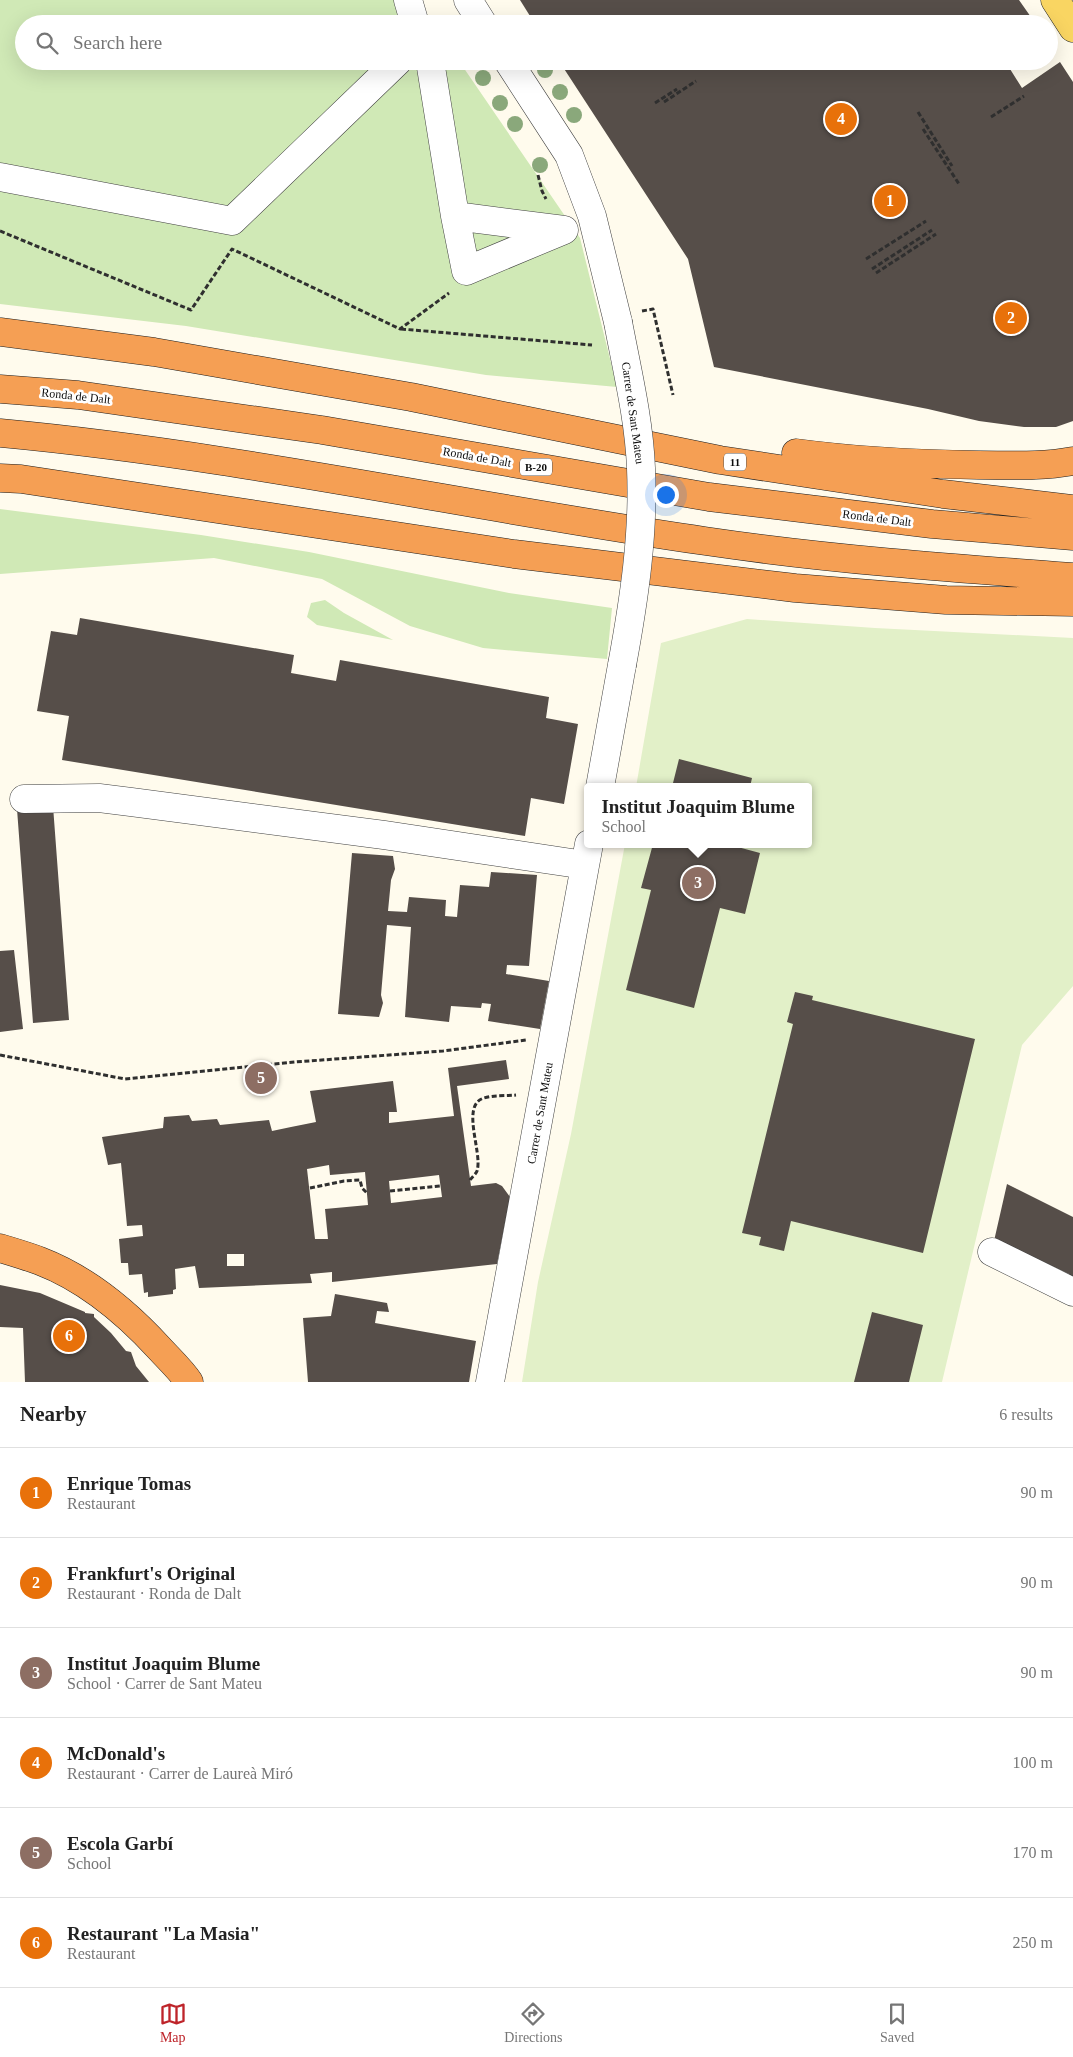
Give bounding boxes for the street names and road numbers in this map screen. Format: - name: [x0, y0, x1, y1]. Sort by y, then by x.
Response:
- street label: Carrer de Sant Mateu: [619, 361, 647, 465]
- street label: Ronda de Dalt: [41, 385, 112, 407]
- street label: Ronda de Dalt: [442, 444, 513, 470]
- road number: 11: [724, 454, 746, 471]
- road number: B-20: [520, 458, 552, 476]
- street label: Ronda de Dalt: [842, 507, 913, 529]
- street label: Carrer de Sant Mateu: [524, 1061, 556, 1165]

